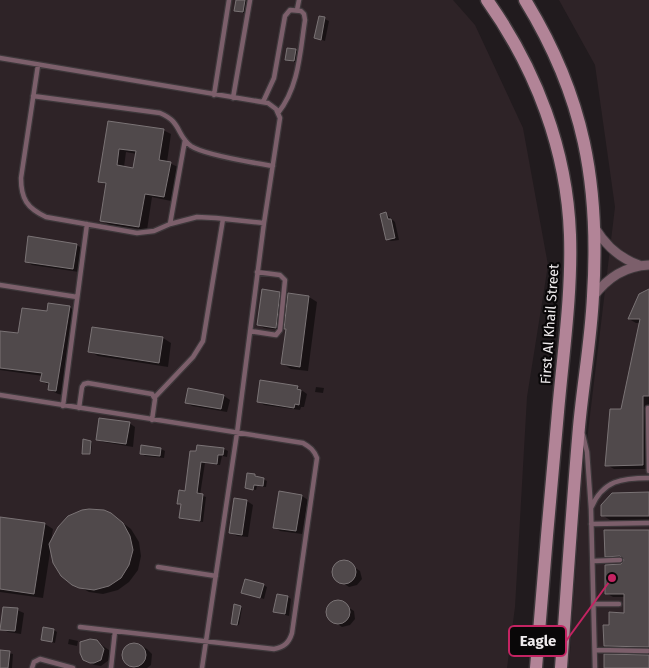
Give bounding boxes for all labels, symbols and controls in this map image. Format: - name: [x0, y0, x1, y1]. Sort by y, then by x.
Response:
- street label: First Al Khail Street: [537, 262, 563, 385]
- callout: Eagle: [509, 626, 566, 656]
- text: Eagle: [520, 632, 556, 650]

